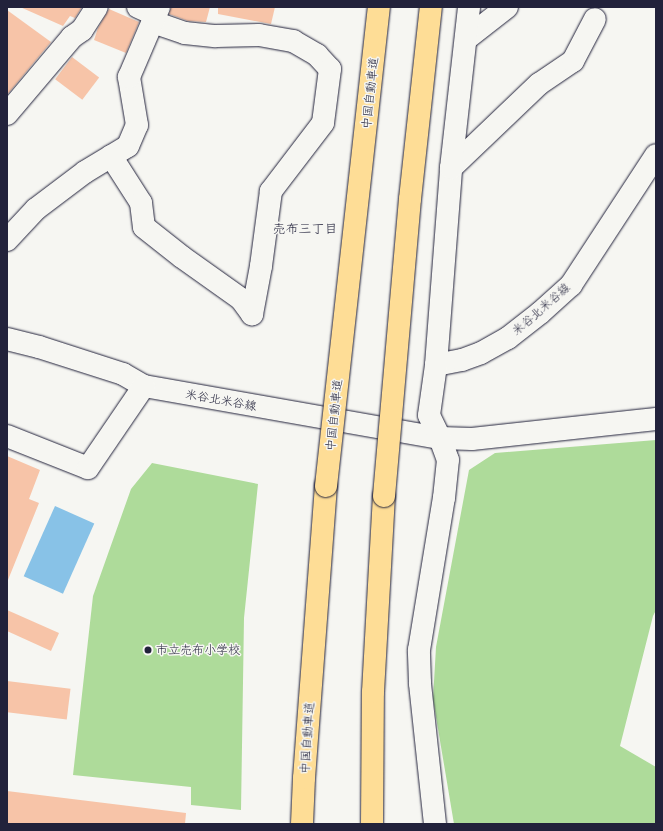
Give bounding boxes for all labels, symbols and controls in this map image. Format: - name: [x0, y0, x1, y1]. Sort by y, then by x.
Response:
- street label: 中国自動車道: [359, 56, 381, 130]
- district label: 売布三丁目: [273, 220, 337, 236]
- street label: 米谷北米谷線: [509, 280, 573, 338]
- street label: 中国自動車道: [323, 378, 345, 452]
- street label: 米谷北米谷線: [184, 387, 258, 413]
- place label: 市立売布小学校: [156, 643, 240, 657]
- marker: 市立売布小学校: [143, 645, 153, 655]
- street label: 中国自動車道: [297, 702, 317, 774]

